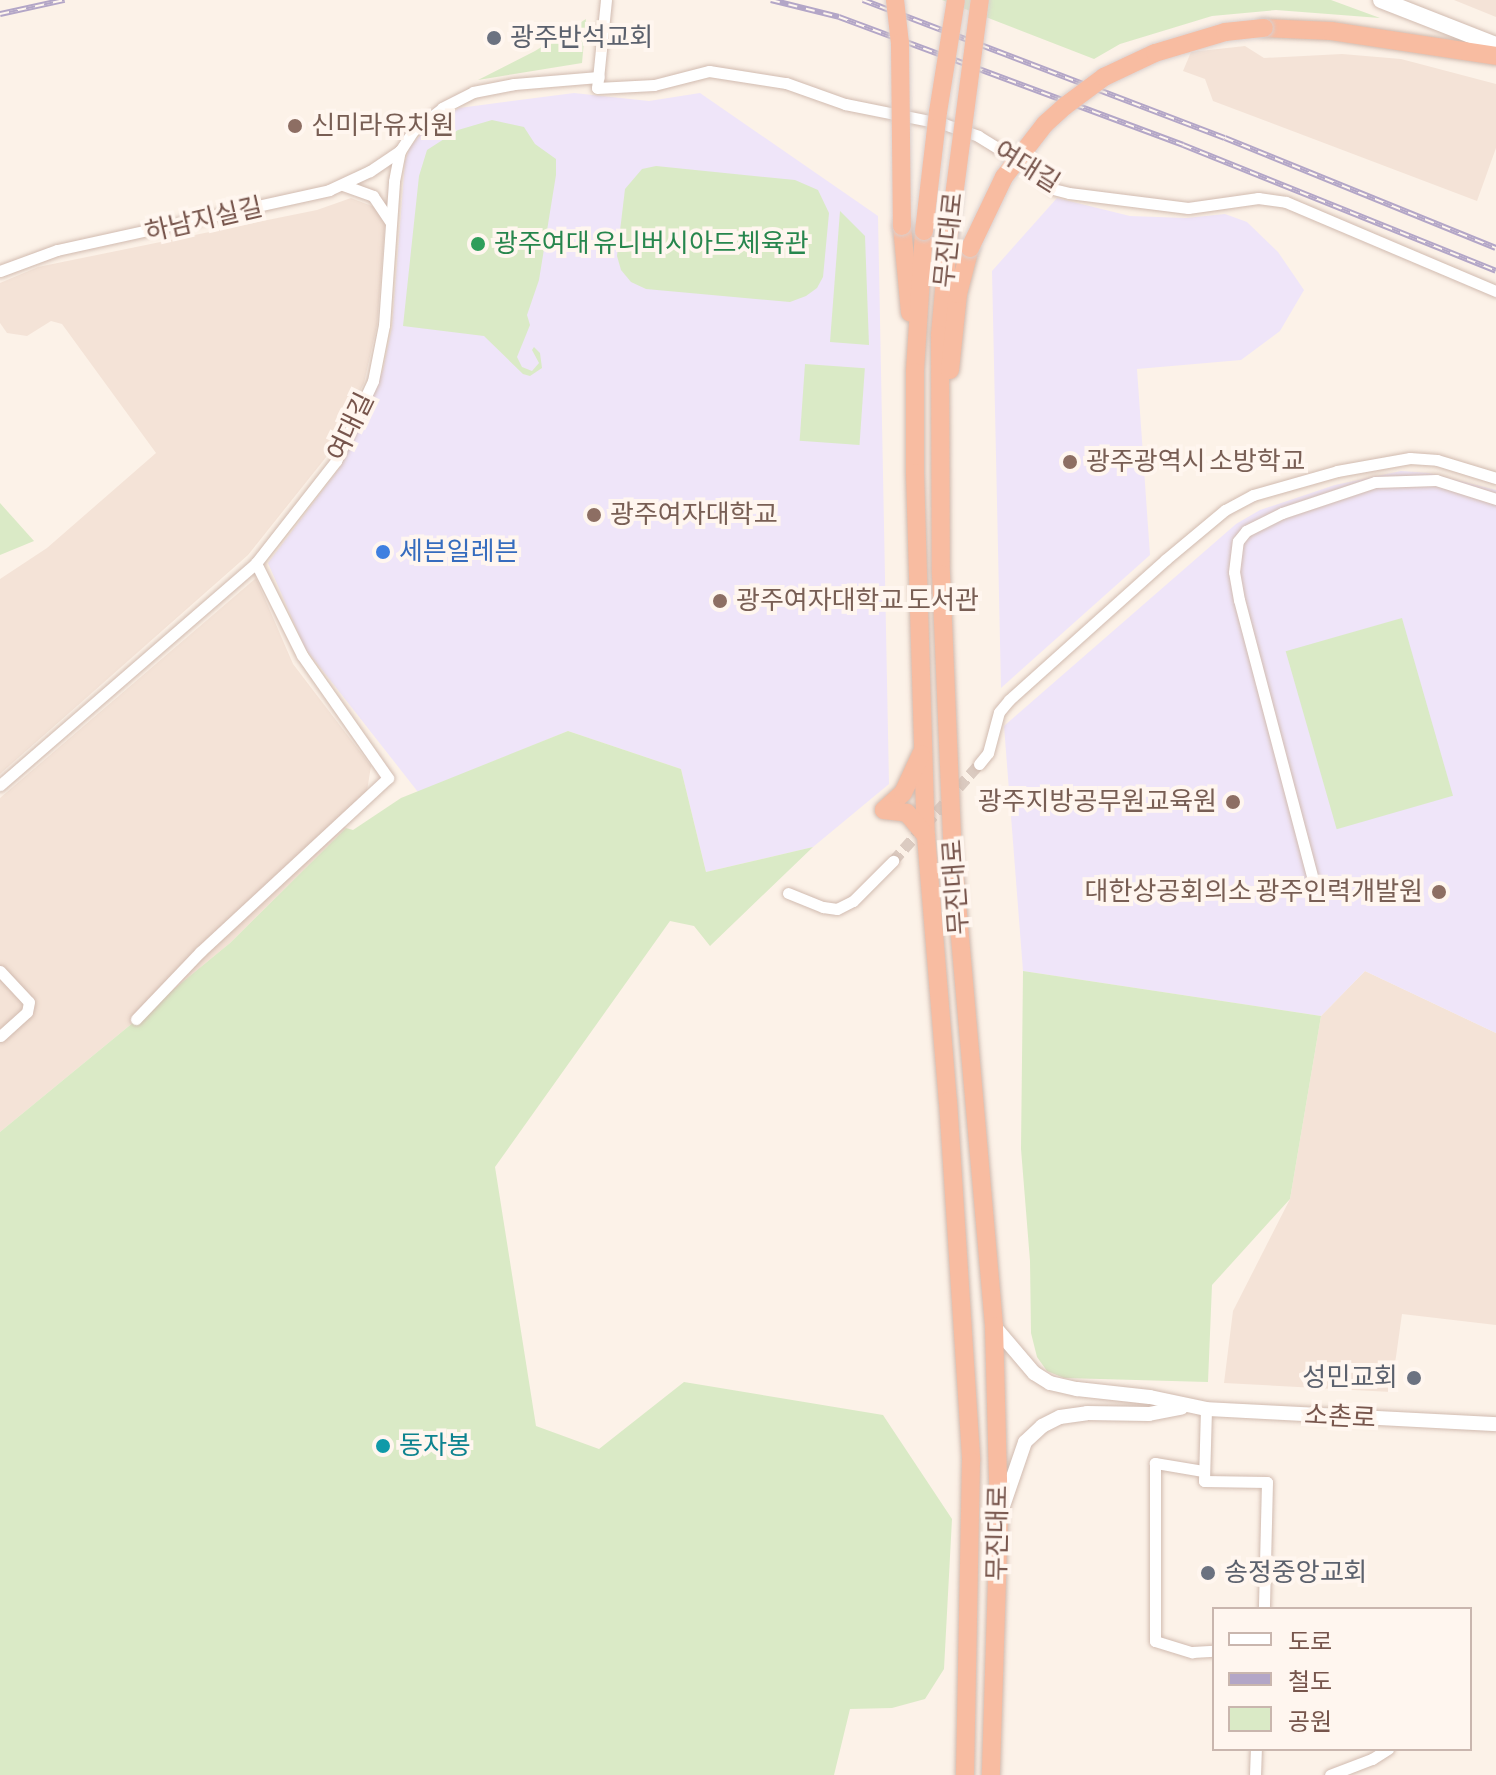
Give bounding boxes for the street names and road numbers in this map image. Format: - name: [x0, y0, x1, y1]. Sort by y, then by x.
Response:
- street label: 여대길: [988, 135, 1066, 199]
- street label: 하남지실길: [142, 191, 266, 249]
- street label: 무진대로: [928, 191, 970, 289]
- street label: 여대길: [321, 388, 381, 466]
- street label: 무진대로: [937, 838, 975, 936]
- street label: 소촌로: [1303, 1400, 1377, 1434]
- street label: 무진대로: [982, 1485, 1014, 1581]

